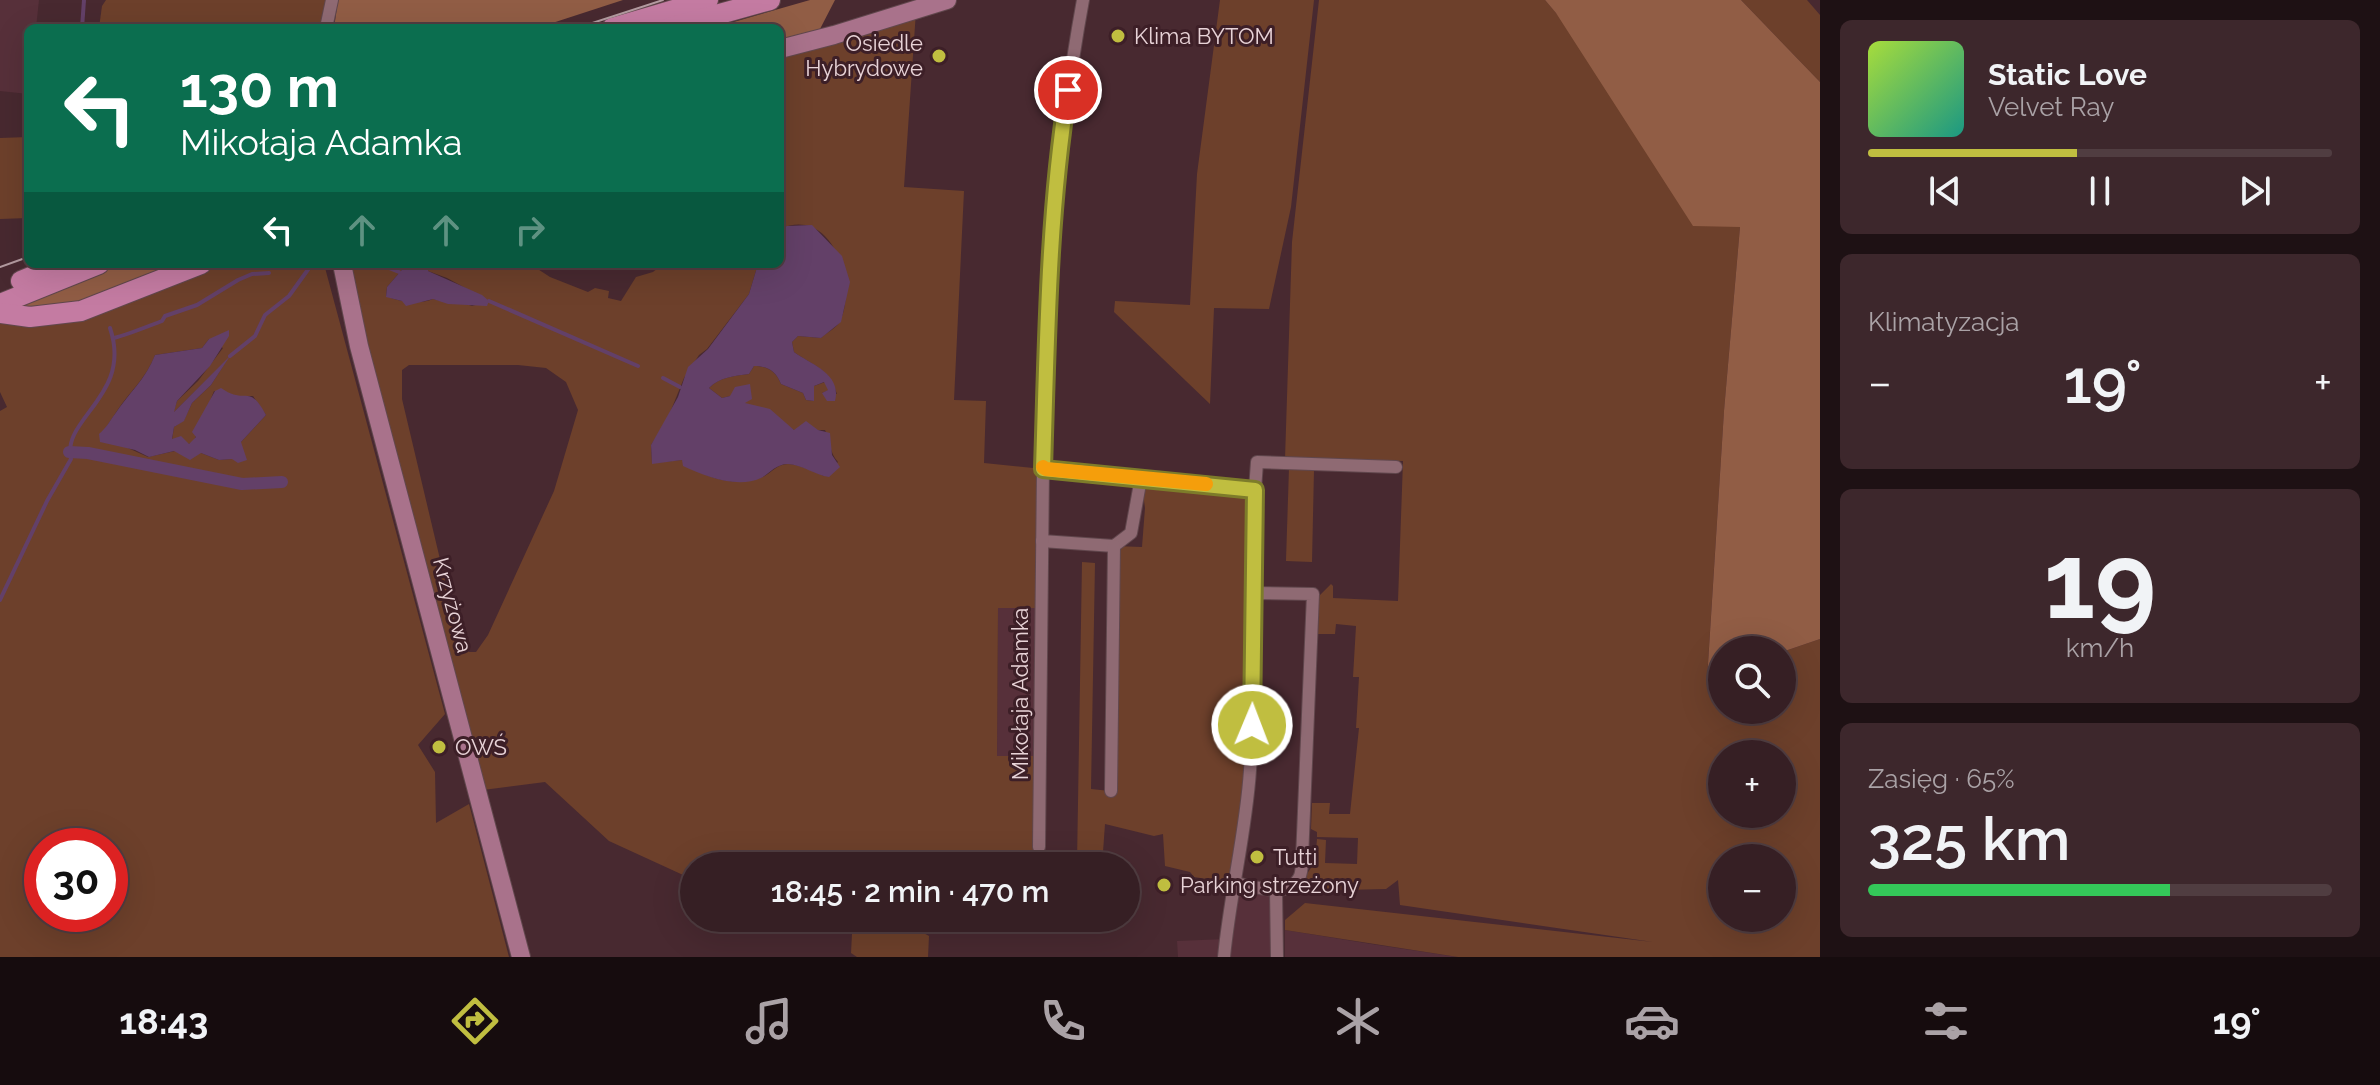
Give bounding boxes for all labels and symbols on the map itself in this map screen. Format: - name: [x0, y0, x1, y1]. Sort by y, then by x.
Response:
- place label: Klima BYTOM: [1134, 23, 1274, 49]
- marker: Klima BYTOM: [1109, 27, 1127, 45]
- place label: Osiedle Hybrydowe: [805, 30, 923, 81]
- marker: Osiedle Hybrydowe: [930, 47, 948, 65]
- pin: [1034, 56, 1102, 124]
- street label: Krzyżowa: [428, 555, 478, 655]
- street label: Mikołaja Adamka: [1007, 608, 1033, 780]
- position arrow: [1210, 683, 1294, 767]
- place label: OWŚ: [455, 733, 507, 760]
- marker: OWŚ: [430, 738, 448, 756]
- speed limit sign: 30: [24, 828, 128, 932]
- place label: Tutti: [1273, 844, 1317, 870]
- marker: Tutti: [1248, 848, 1266, 866]
- place label: Parking strzeżony: [1180, 872, 1359, 898]
- marker: Parking strzeżony: [1155, 876, 1173, 894]

